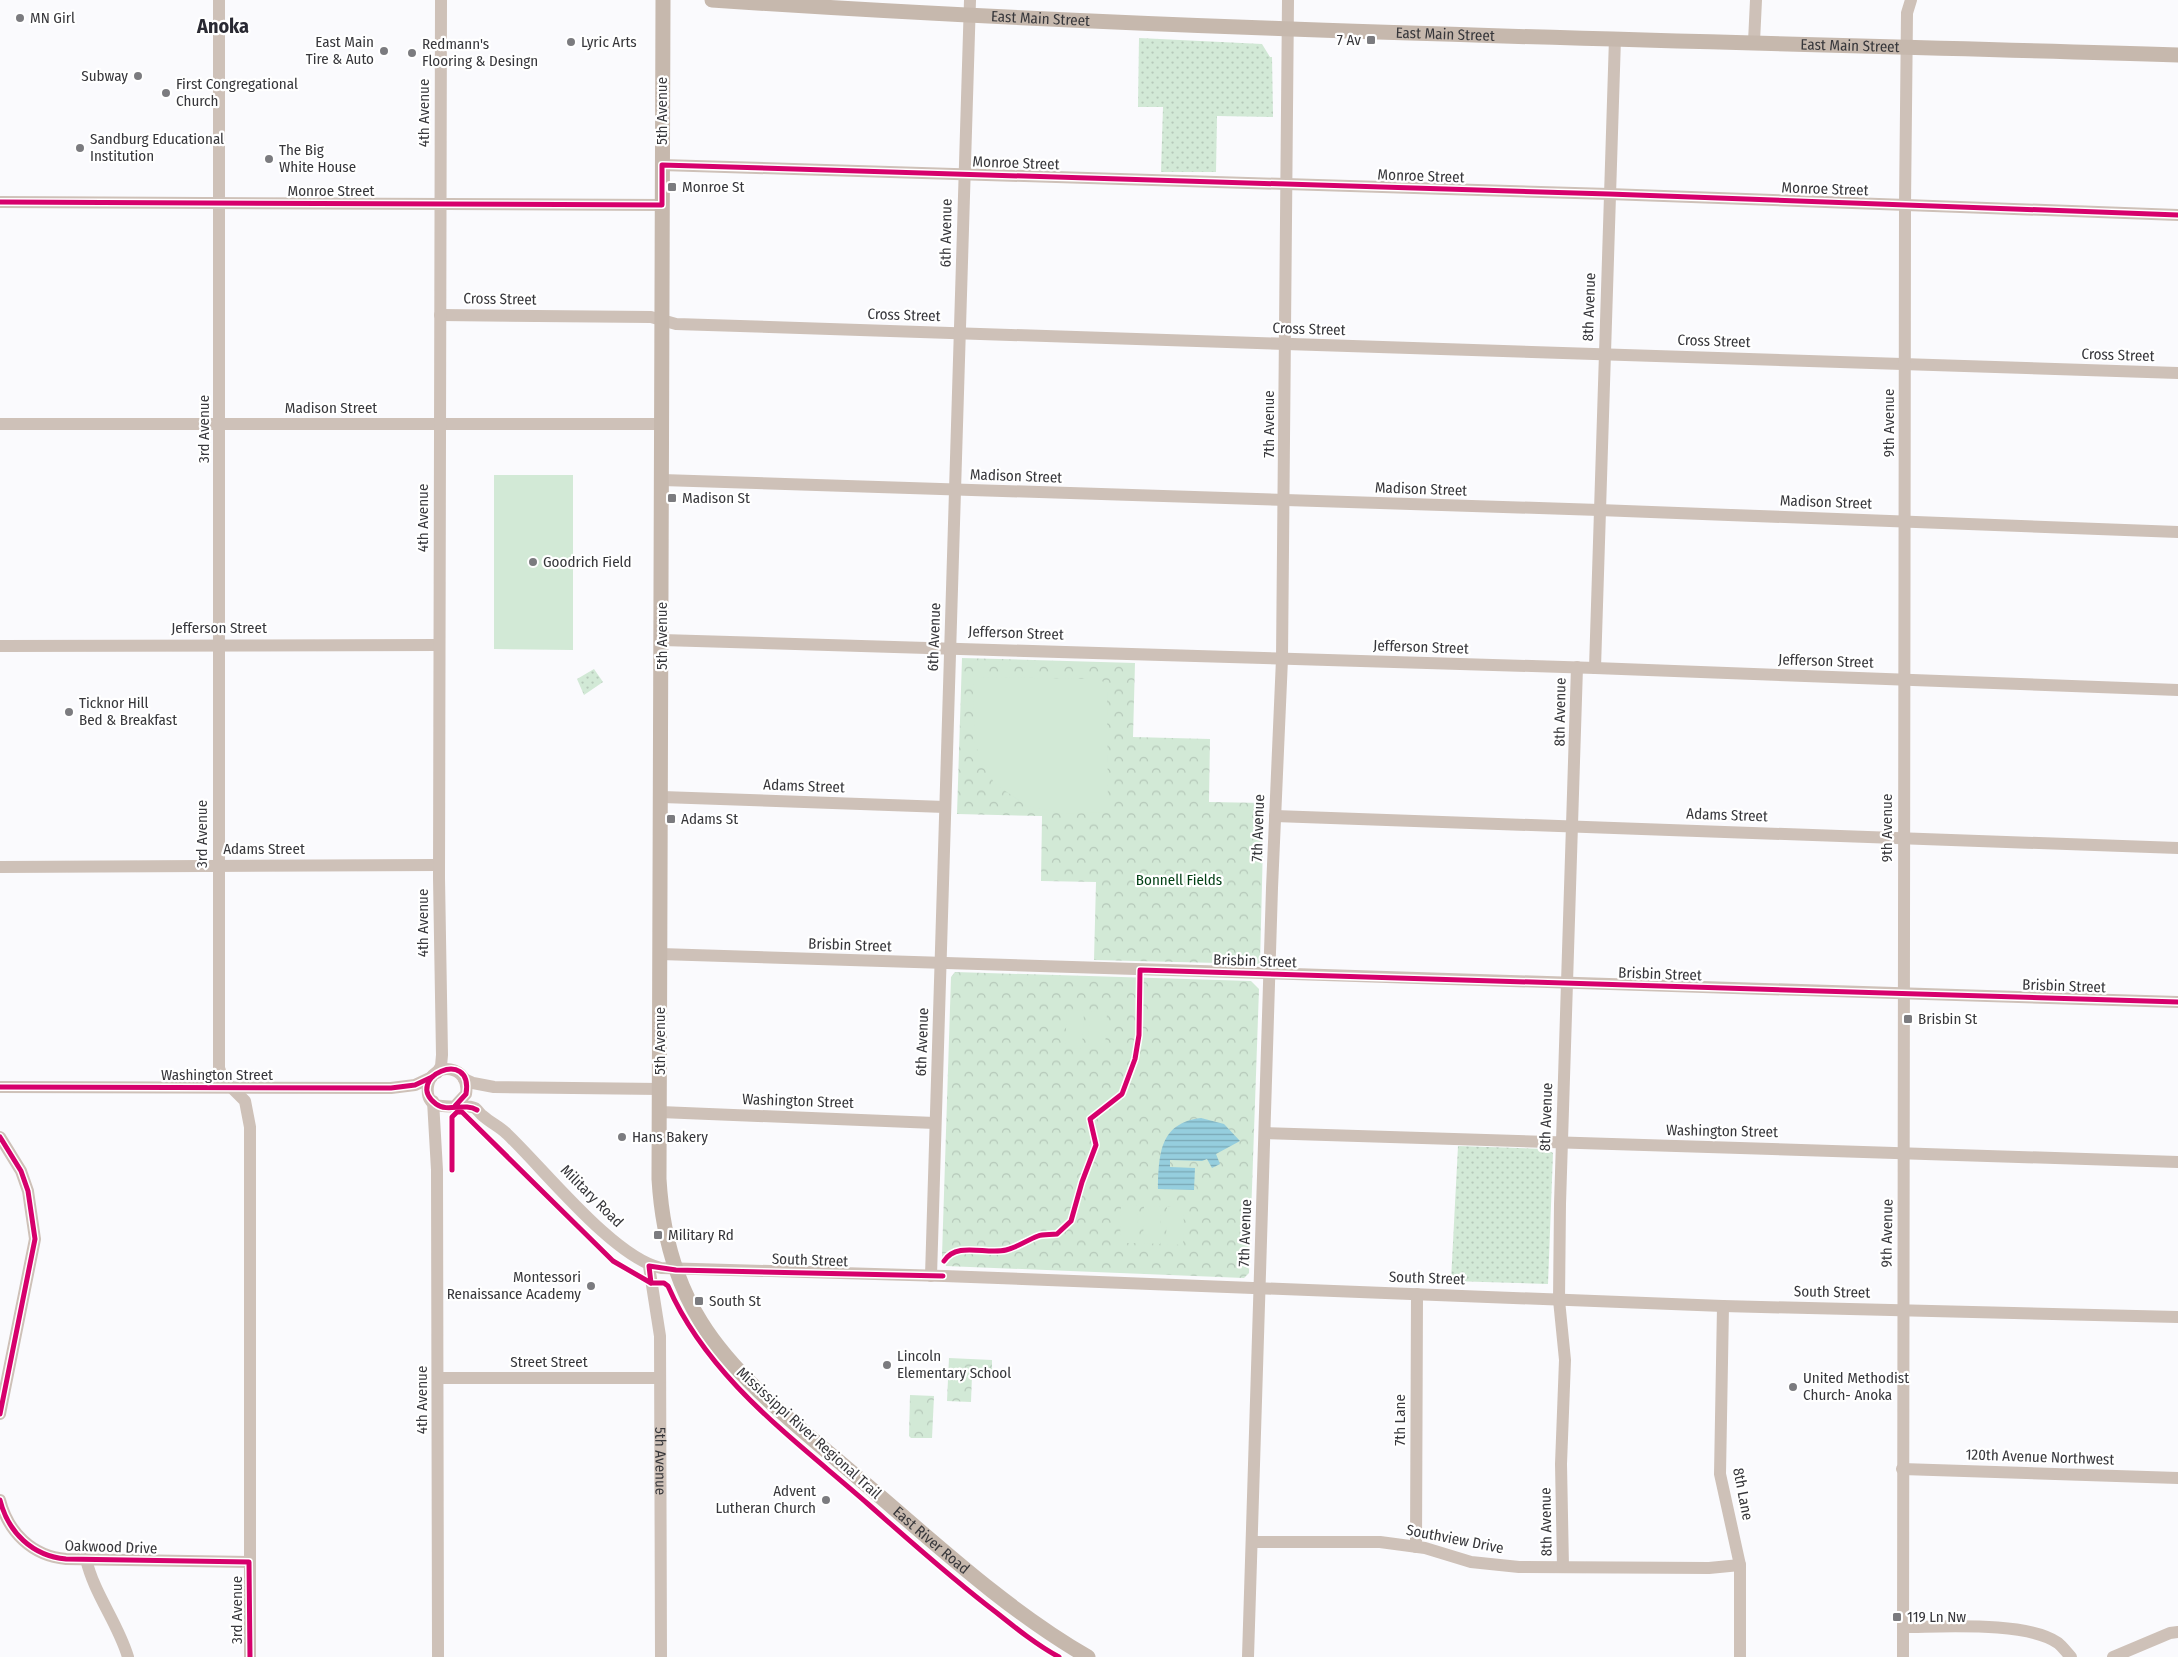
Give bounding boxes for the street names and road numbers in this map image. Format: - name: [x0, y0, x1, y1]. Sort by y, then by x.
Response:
- street label: East Main Street: [991, 7, 1090, 30]
- street label: East Main Street: [1395, 24, 1495, 45]
- street label: East Main Street: [1800, 35, 1900, 56]
- street label: 5th Avenue: [653, 77, 671, 145]
- street label: 4th Avenue: [415, 79, 433, 147]
- street label: Monroe Street: [972, 152, 1060, 174]
- street label: Monroe Street: [1377, 165, 1465, 187]
- street label: Monroe Street: [1781, 178, 1869, 200]
- street label: Monroe Street: [288, 182, 375, 200]
- street label: 6th Avenue: [936, 198, 956, 268]
- street label: 8th Avenue: [1579, 272, 1599, 342]
- street label: Cross Street: [463, 289, 537, 309]
- street label: Cross Street: [867, 305, 941, 325]
- street label: Cross Street: [1272, 319, 1346, 339]
- street label: Cross Street: [1677, 331, 1751, 351]
- street label: Cross Street: [2081, 345, 2155, 365]
- street label: 9th Avenue: [1880, 389, 1898, 457]
- street label: 7th Avenue: [1260, 390, 1278, 458]
- street label: 3rd Avenue: [195, 395, 213, 463]
- street label: Madison Street: [285, 399, 377, 417]
- street label: Madison Street: [969, 465, 1063, 487]
- street label: Madison Street: [1374, 478, 1468, 500]
- street label: 4th Avenue: [414, 484, 432, 552]
- street label: Madison Street: [1779, 491, 1873, 513]
- street label: 5th Avenue: [653, 602, 671, 670]
- street label: 6th Avenue: [924, 602, 944, 672]
- street label: Jefferson Street: [171, 619, 267, 637]
- street label: Jefferson Street: [968, 622, 1064, 644]
- street label: Jefferson Street: [1373, 636, 1469, 658]
- street label: Jefferson Street: [1778, 650, 1874, 672]
- street label: 8th Avenue: [1550, 677, 1570, 747]
- street label: Adams Street: [763, 776, 845, 796]
- street label: 7th Avenue: [1248, 794, 1268, 862]
- street label: 9th Avenue: [1878, 794, 1896, 862]
- street label: 3rd Avenue: [193, 800, 211, 868]
- street label: Adams Street: [1686, 805, 1768, 825]
- street label: Adams Street: [223, 840, 305, 858]
- street label: 4th Avenue: [414, 889, 432, 957]
- street label: Brisbin Street: [808, 935, 892, 955]
- street label: Brisbin Street: [1213, 951, 1297, 971]
- street label: Brisbin Street: [1618, 964, 1702, 984]
- street label: Brisbin Street: [2022, 976, 2106, 996]
- street label: 5th Avenue: [651, 1007, 669, 1075]
- street label: 6th Avenue: [912, 1007, 932, 1077]
- street label: Washington Street: [161, 1066, 273, 1084]
- street label: 8th Avenue: [1536, 1082, 1556, 1152]
- street label: Washington Street: [742, 1090, 854, 1112]
- street label: Washington Street: [1666, 1121, 1778, 1141]
- street label: Military Road: [557, 1161, 627, 1231]
- street label: 9th Avenue: [1877, 1198, 1897, 1268]
- street label: 7th Avenue: [1235, 1199, 1255, 1267]
- street label: South Street: [772, 1250, 849, 1270]
- street label: South Street: [1389, 1268, 1466, 1288]
- street label: South Street: [1794, 1282, 1870, 1302]
- street label: Street Street: [510, 1353, 588, 1371]
- street label: Mississippi River Regional Trail: [733, 1363, 885, 1503]
- street label: 4th Avenue: [413, 1366, 431, 1434]
- street label: 7th Lane: [1391, 1394, 1409, 1446]
- street label: 5th Avenue: [651, 1427, 669, 1495]
- street label: 120th Avenue Northwest: [1965, 1445, 2115, 1469]
- street label: 8th Lane: [1729, 1466, 1757, 1522]
- street label: 8th Avenue: [1536, 1487, 1556, 1557]
- street label: East River Road: [889, 1503, 973, 1578]
- street label: Southview Drive: [1405, 1521, 1505, 1557]
- street label: Oakwood Drive: [64, 1536, 158, 1558]
- street label: 3rd Avenue: [228, 1576, 246, 1644]

